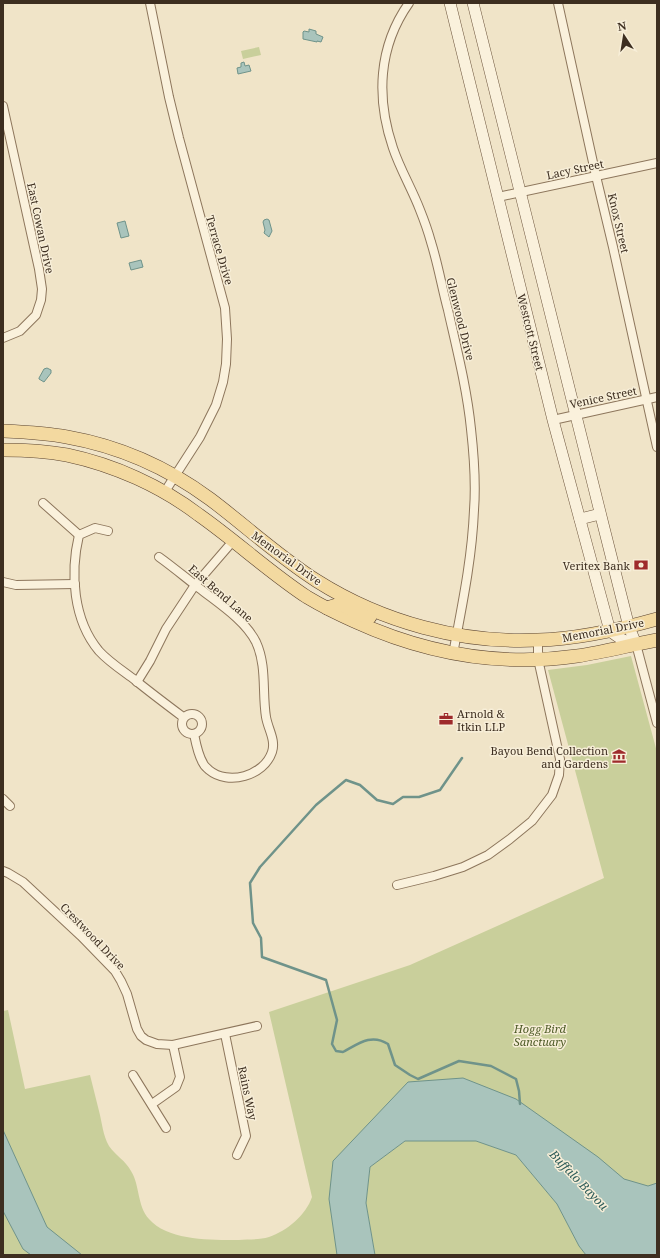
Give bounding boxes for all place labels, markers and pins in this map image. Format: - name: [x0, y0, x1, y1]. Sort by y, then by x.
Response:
- bank icon: Veritex Bank: [633, 557, 649, 573]
- place label: Veritex Bank: [563, 558, 631, 573]
- place label: Arnold & Itkin LLP: [457, 706, 506, 734]
- office icon: Arnold & Itkin LLP: [438, 711, 454, 727]
- place label: Bayou Bend Collection and Gardens: [491, 743, 608, 771]
- museum icon: Bayou Bend Collection and Gardens: [611, 748, 627, 764]

